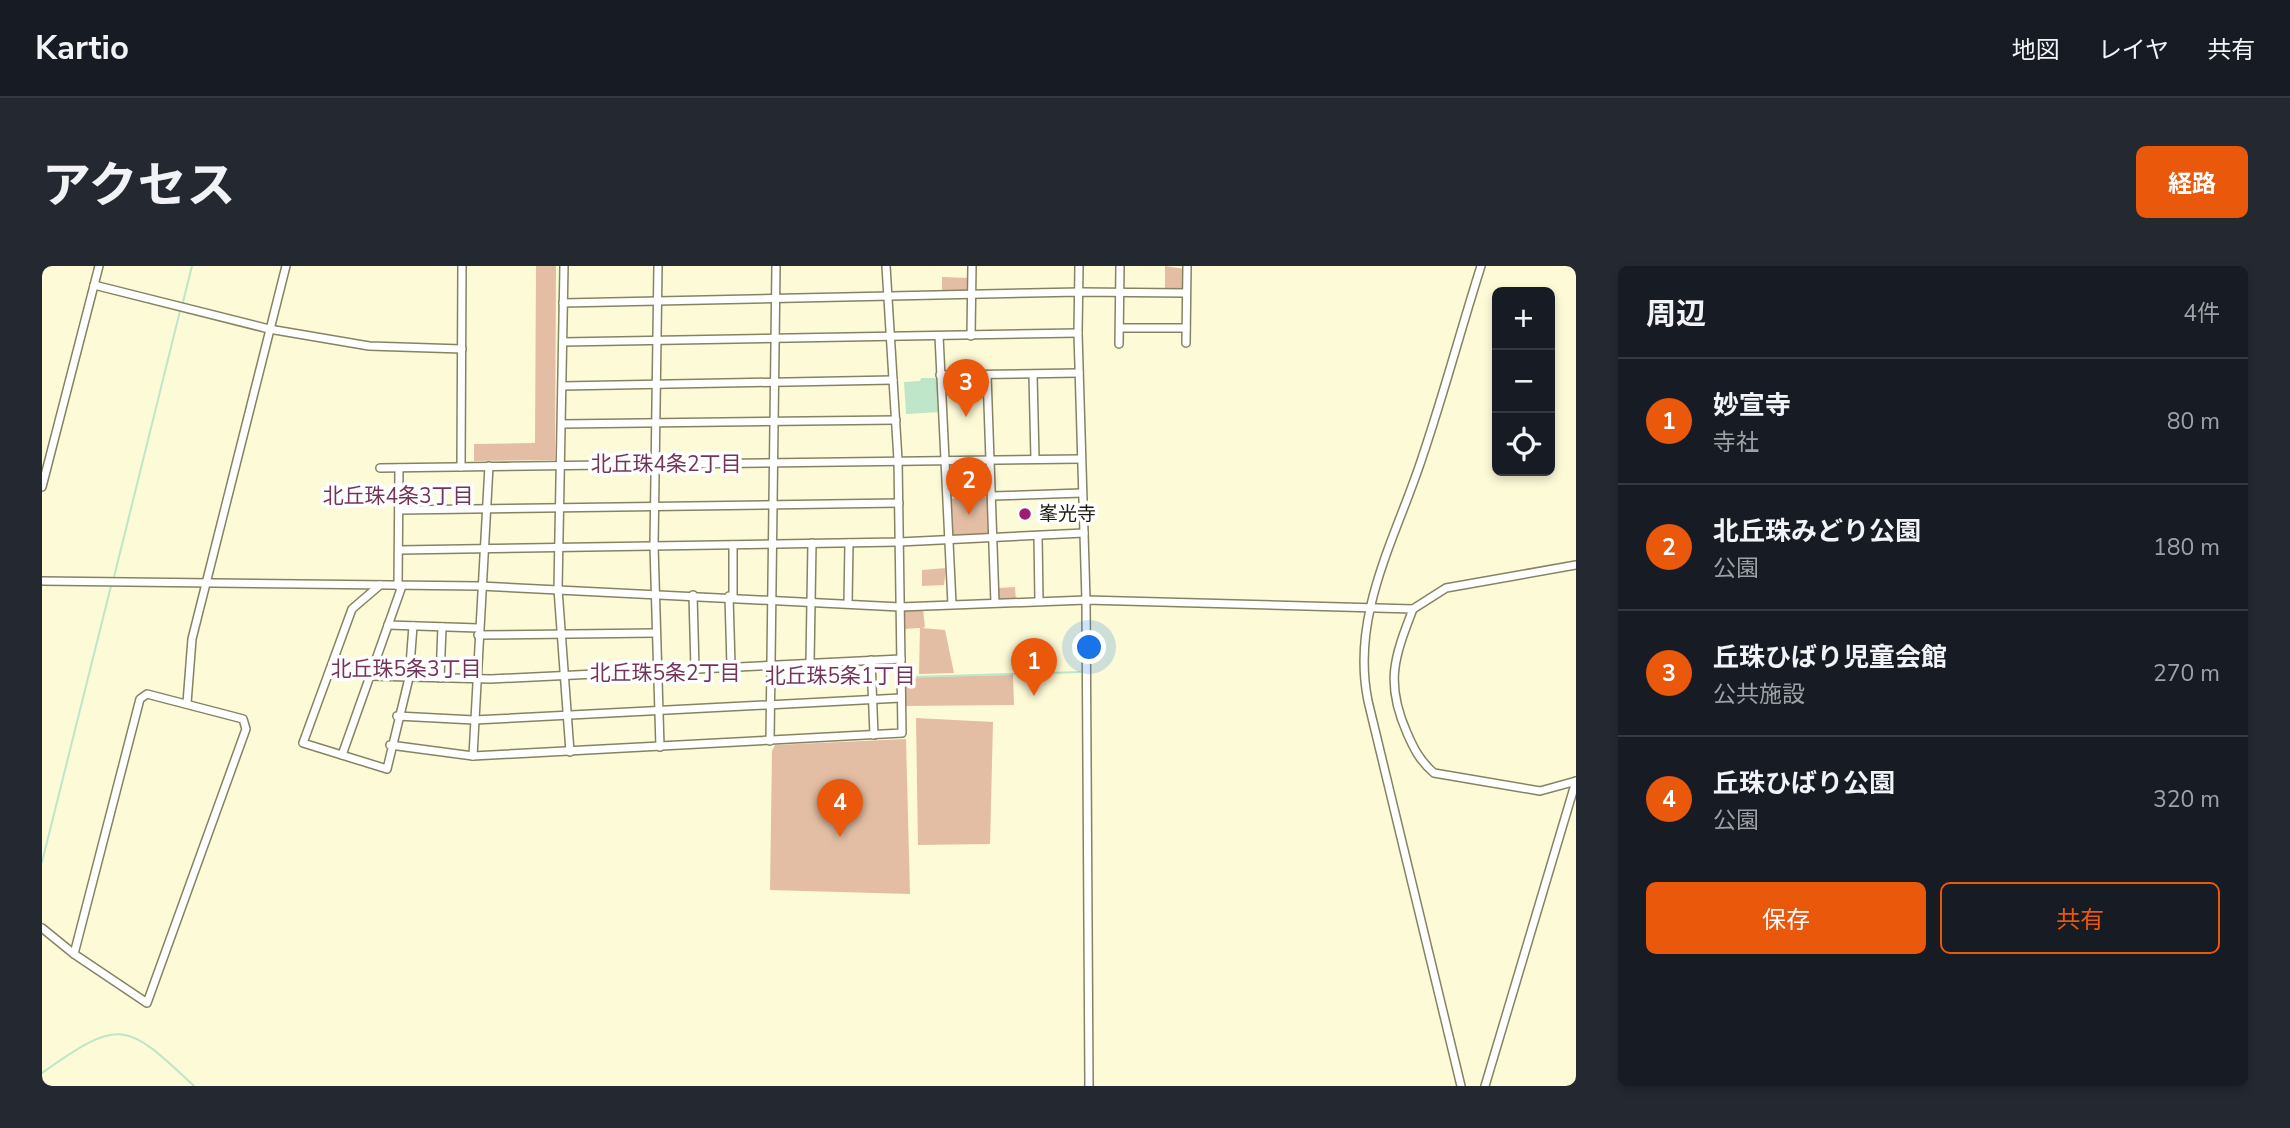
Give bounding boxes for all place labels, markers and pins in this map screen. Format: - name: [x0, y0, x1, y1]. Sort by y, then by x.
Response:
- pin: 3: [943, 359, 989, 417]
- pin: 2: [946, 457, 992, 515]
- place label: 峯光寺: [1039, 501, 1096, 527]
- marker: 峯光寺: [1017, 506, 1033, 522]
- pin: 1: [1011, 638, 1057, 696]
- pin: 4: [817, 779, 863, 837]

